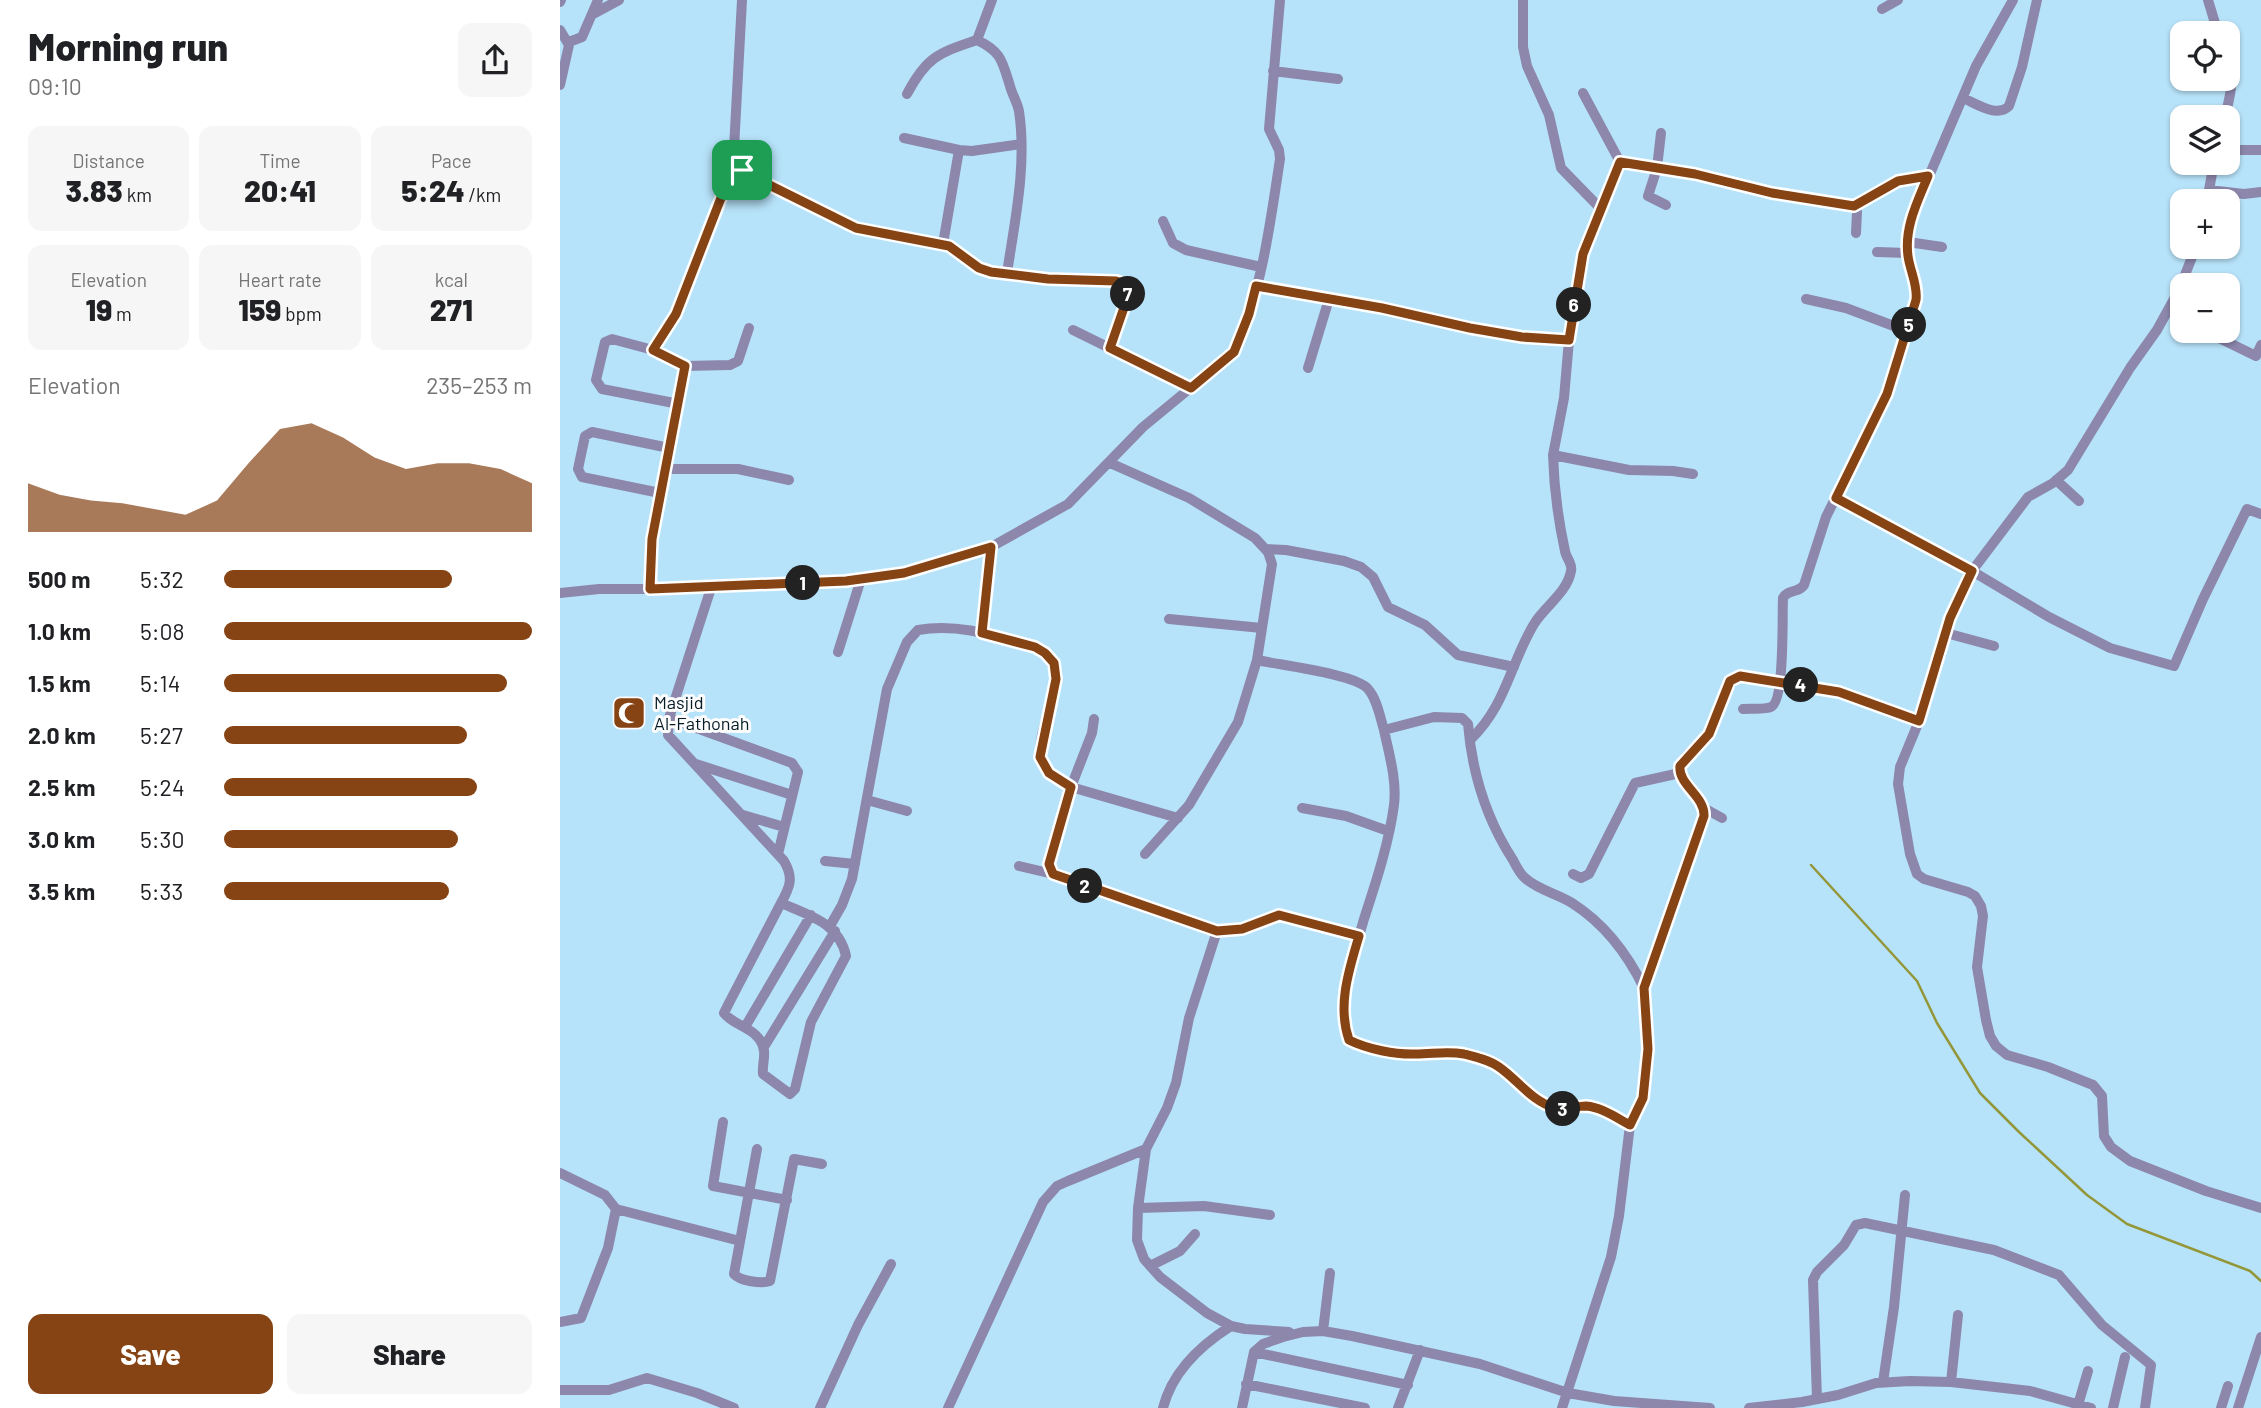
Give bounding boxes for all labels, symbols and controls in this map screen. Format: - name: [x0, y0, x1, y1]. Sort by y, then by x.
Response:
- map controls: [2170, 21, 2240, 343]
- button: locate: [2170, 21, 2240, 91]
- text: Morning run: [28, 23, 228, 69]
- button: share: [458, 23, 532, 97]
- text: 09:10: [28, 72, 82, 100]
- button: layers: [2170, 105, 2240, 175]
- pin: [712, 140, 772, 200]
- text: Distance: [72, 149, 145, 172]
- text: Time: [259, 149, 301, 172]
- text: Pace: [431, 149, 472, 172]
- icon: arrive: [723, 151, 761, 189]
- text: 3.83: [65, 172, 123, 208]
- text: 20:41: [244, 172, 316, 208]
- text: 5:24: [401, 172, 465, 208]
- text: km: [123, 183, 152, 206]
- text: /km: [465, 183, 501, 206]
- button: +: [2170, 189, 2240, 259]
- text: Elevation: [70, 268, 147, 291]
- text: Heart rate: [238, 268, 322, 291]
- text: kcal: [435, 268, 468, 291]
- button: −: [2170, 273, 2240, 343]
- pin: 7: [1110, 276, 1146, 312]
- text: 7: [1123, 282, 1132, 305]
- pin: 6: [1556, 288, 1592, 322]
- text: 19: [86, 291, 112, 327]
- text: 159: [238, 291, 281, 327]
- text: 271: [430, 291, 473, 327]
- text: 6: [1568, 293, 1579, 316]
- text: m: [112, 302, 132, 325]
- text: bpm: [281, 302, 322, 325]
- pin: 5: [1892, 308, 1926, 342]
- text: 5: [1903, 313, 1914, 336]
- text: Elevation: [28, 371, 121, 399]
- text: 235–253 m: [426, 371, 532, 399]
- text: 500 m: [28, 565, 90, 593]
- text: 5:32: [140, 565, 184, 593]
- pin: 1: [786, 566, 820, 600]
- text: 1: [799, 571, 806, 594]
- text: 1.0 km: [28, 617, 91, 645]
- text: 5:08: [140, 617, 185, 645]
- pin: 4: [1784, 668, 1818, 702]
- text: 1.5 km: [28, 669, 91, 697]
- text: 5:14: [140, 669, 180, 697]
- text: 4: [1795, 673, 1806, 696]
- place label: Masjid Al-Fathonah: [654, 691, 749, 734]
- mosque icon: Masjid Al-Fathonah: [610, 694, 648, 732]
- text: 2.0 km: [28, 721, 96, 749]
- text: 5:27: [140, 721, 183, 749]
- text: 2.5 km: [28, 773, 96, 801]
- text: 5:24: [140, 773, 185, 801]
- text: 3.0 km: [28, 825, 95, 853]
- text: 5:30: [140, 825, 184, 853]
- pin: 2: [1068, 868, 1102, 903]
- text: 2: [1079, 874, 1090, 897]
- text: 3.5 km: [28, 877, 95, 905]
- text: 5:33: [140, 877, 183, 905]
- pin: 3: [1546, 1092, 1580, 1126]
- text: 3: [1557, 1097, 1568, 1120]
- button: Save: [28, 1314, 273, 1394]
- button: Share: [287, 1314, 532, 1394]

